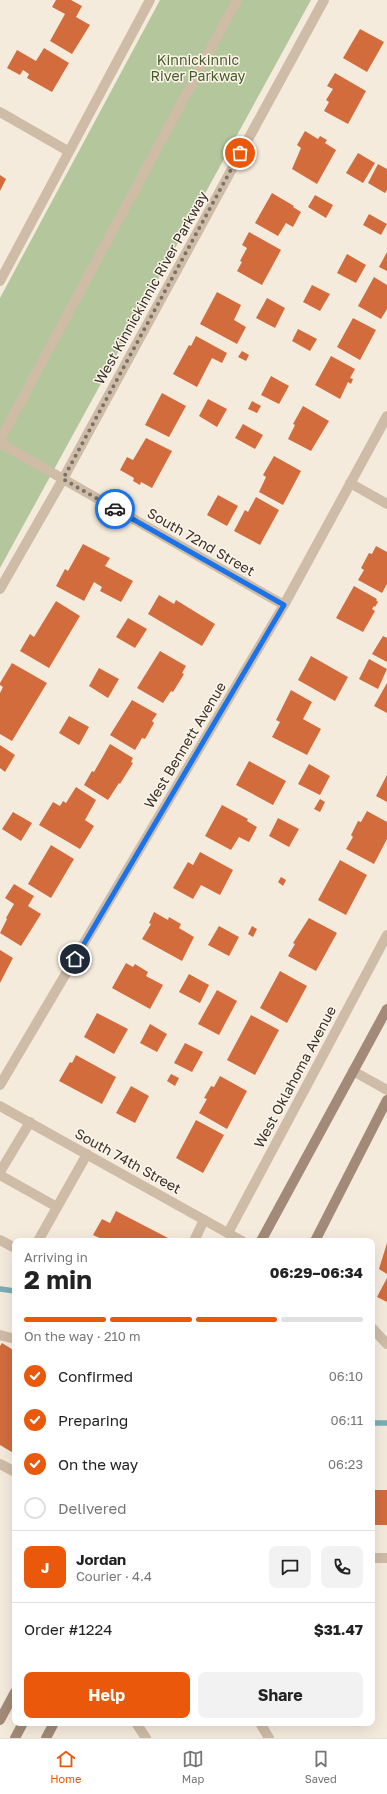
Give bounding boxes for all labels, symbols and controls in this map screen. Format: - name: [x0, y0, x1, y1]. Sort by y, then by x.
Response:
- park label: Kinnickinnic River Parkway: [151, 51, 246, 84]
- pin: [223, 136, 257, 170]
- icon: bag: [229, 142, 251, 164]
- street label: West Kinnickinnic River Parkway: [90, 188, 211, 387]
- courier: [95, 489, 135, 529]
- icon: car: [104, 498, 126, 520]
- street label: South 72nd Street: [144, 504, 258, 579]
- street label: West Bennett Avenue: [140, 679, 229, 811]
- pin: [58, 942, 92, 976]
- icon: home: [64, 948, 86, 970]
- street label: West Oklahoma Avenue: [250, 1003, 339, 1151]
- street label: South 74th Street: [72, 1124, 184, 1197]
- text: Arriving in: [24, 1249, 88, 1265]
- text: 06:29–06:34: [270, 1263, 363, 1281]
- text: 2 min: [24, 1264, 92, 1295]
- text: On the way · 210 m: [24, 1328, 141, 1344]
- icon: check: [24, 1365, 46, 1387]
- text: Confirmed: [58, 1367, 133, 1385]
- text: 06:10: [329, 1368, 363, 1384]
- icon: check: [24, 1409, 46, 1431]
- text: Preparing: [58, 1411, 128, 1429]
- text: 06:11: [331, 1412, 363, 1428]
- icon: check: [24, 1453, 46, 1475]
- text: On the way: [58, 1455, 138, 1473]
- text: 06:23: [328, 1456, 363, 1472]
- text: Delivered: [58, 1499, 126, 1517]
- button: chat: [269, 1546, 311, 1588]
- button: phone: [321, 1546, 363, 1588]
- text: Jordan: [76, 1550, 126, 1568]
- text: J: [41, 1558, 49, 1576]
- text: Courier · 4.4: [76, 1568, 152, 1584]
- text: Order #1224: [24, 1620, 112, 1638]
- text: $31.47: [314, 1620, 363, 1638]
- button: Help: [24, 1672, 190, 1718]
- button: Share: [198, 1672, 363, 1718]
- tab: Home: [50, 1748, 81, 1785]
- tab: Map: [182, 1748, 204, 1785]
- tab: Saved: [305, 1748, 337, 1785]

